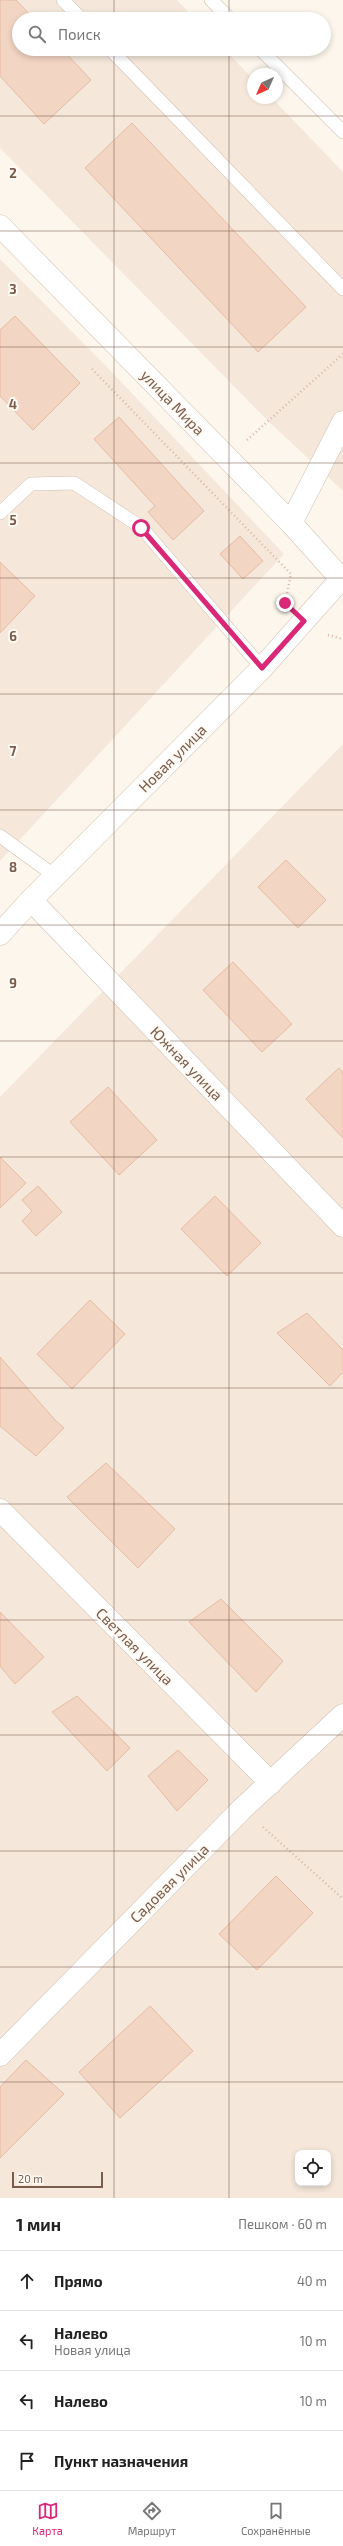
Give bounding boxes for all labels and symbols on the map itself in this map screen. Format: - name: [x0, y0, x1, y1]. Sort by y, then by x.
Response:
- north arrow: [247, 68, 283, 104]
- text: 2: [9, 165, 17, 181]
- text: 3: [9, 281, 17, 297]
- street label: улица Мира: [137, 365, 209, 439]
- text: 4: [9, 396, 17, 412]
- text: 5: [9, 512, 17, 528]
- route start: [132, 519, 150, 537]
- route end: [276, 594, 294, 612]
- text: 6: [9, 628, 17, 644]
- street label: Новая улица: [134, 720, 210, 796]
- text: 7: [10, 743, 17, 759]
- text: 8: [9, 859, 17, 875]
- text: 9: [9, 975, 17, 991]
- street label: Южная улица: [146, 1022, 227, 1105]
- street label: Светлая улица: [92, 1604, 177, 1689]
- street label: Садовая улица: [126, 1840, 213, 1927]
- scale bar: [12, 2170, 103, 2189]

